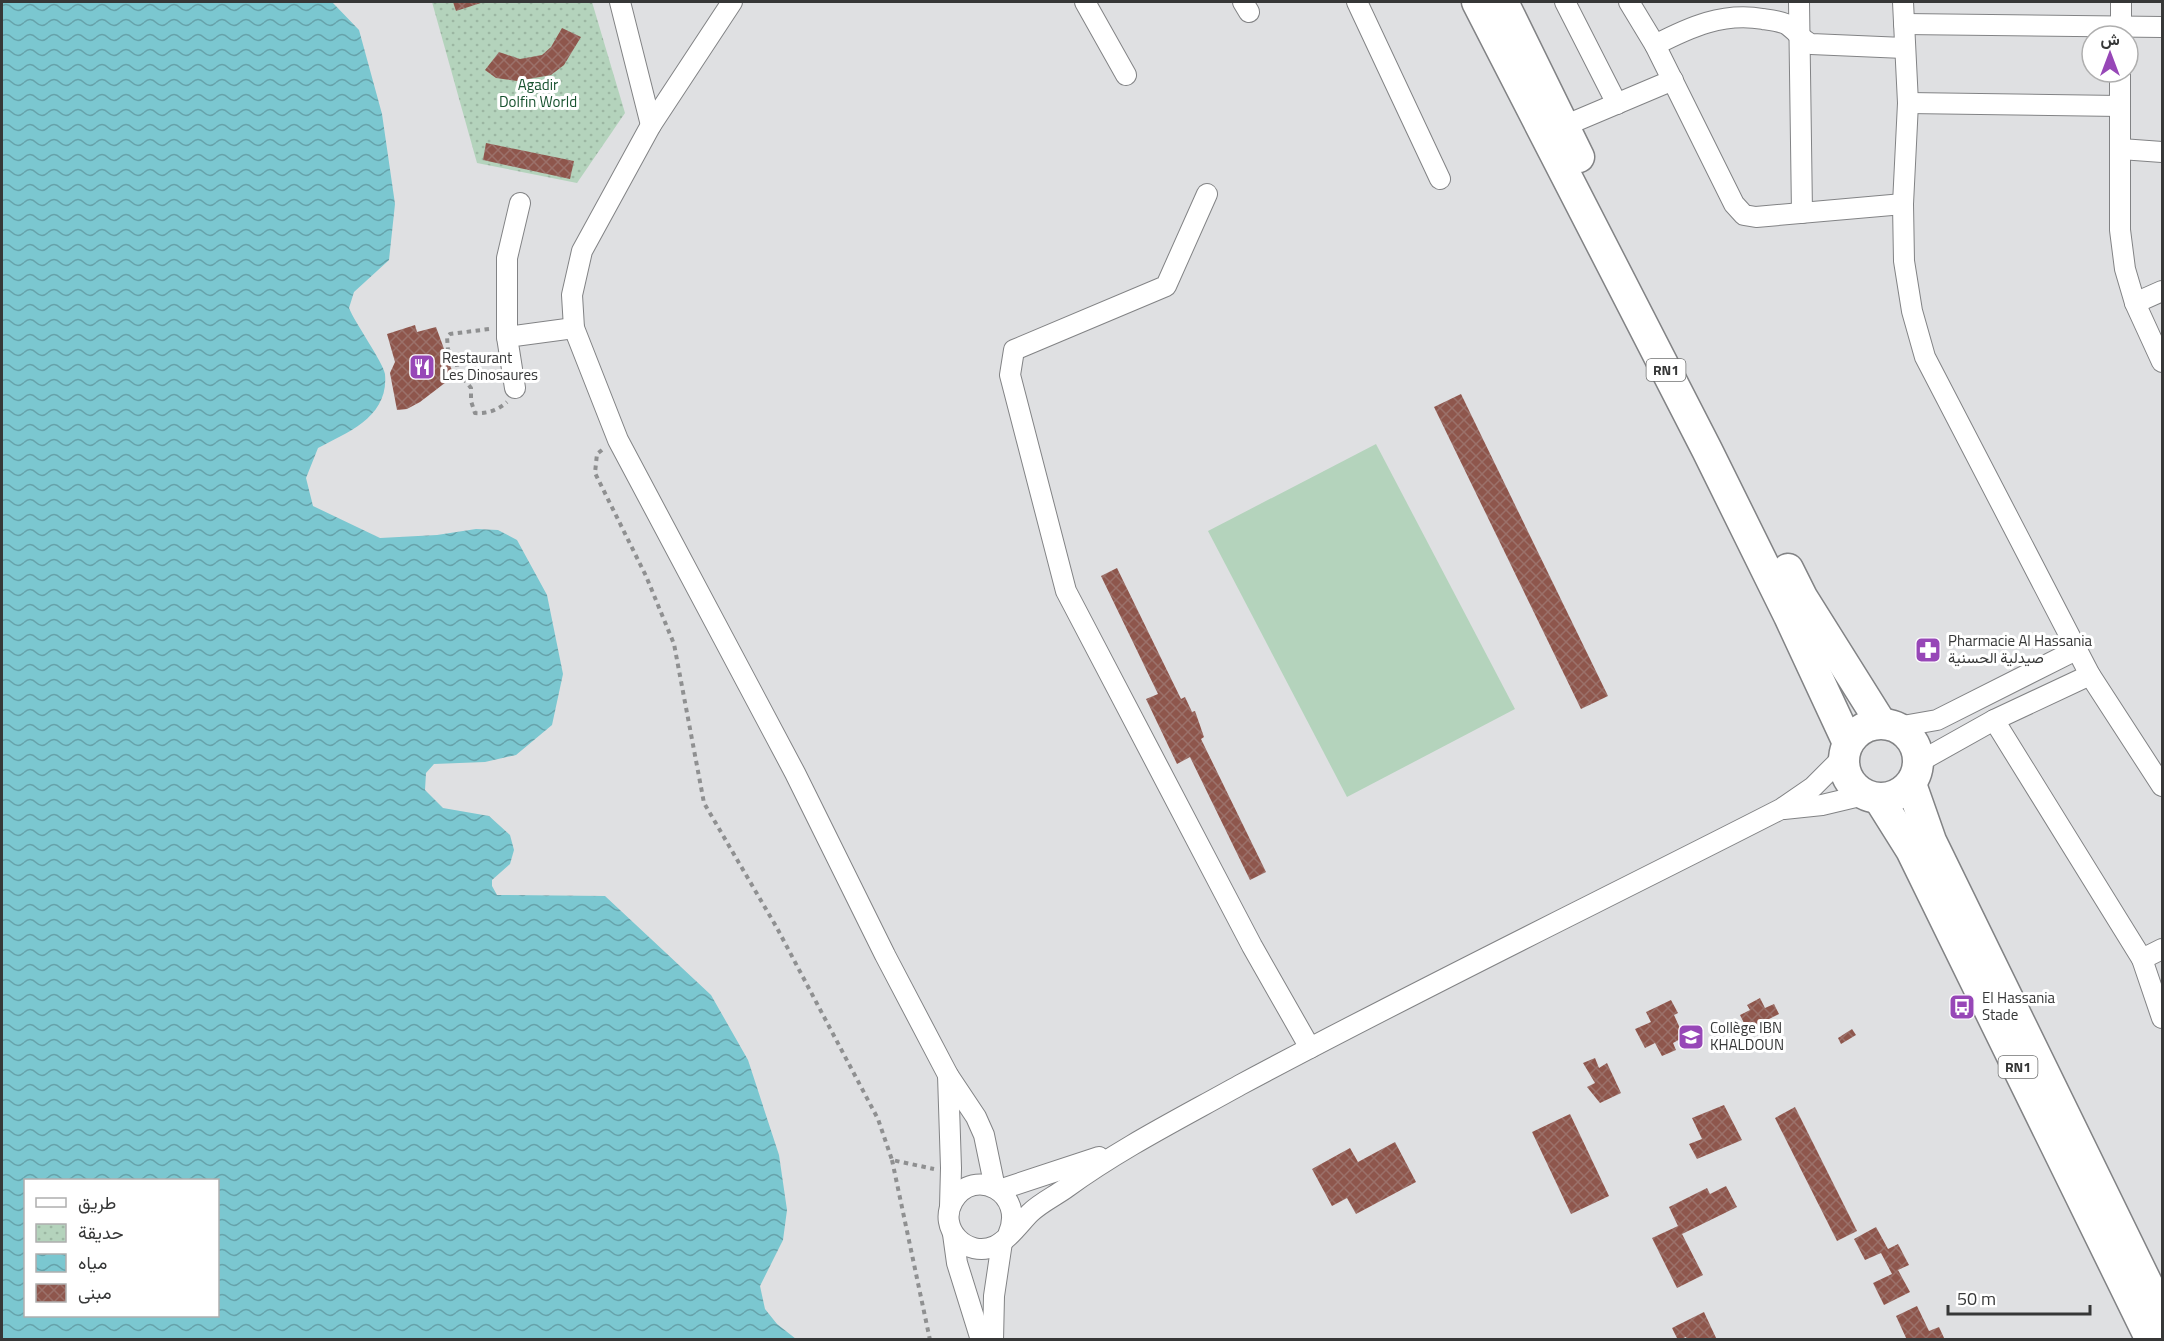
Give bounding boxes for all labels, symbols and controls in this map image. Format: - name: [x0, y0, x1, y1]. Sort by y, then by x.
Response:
- north arrow: [2080, 24, 2140, 84]
- text: ش: [2100, 27, 2120, 51]
- park label: Agadir Dolfin World: [499, 73, 577, 113]
- place label: Restaurant Les Dinosaures: [442, 346, 538, 386]
- restaurant icon: Restaurant Les Dinosaures: [407, 352, 437, 382]
- road number: RN1: [1646, 359, 1686, 381]
- place label: Pharmacie Al Hassania صيدلية الحسنية: [1948, 629, 2093, 669]
- pharmacy icon: Pharmacie Al Hassania صيدلية الحسنية: [1913, 635, 1943, 665]
- place label: El Hassania Stade: [1982, 986, 2056, 1026]
- bus stop icon: El Hassania Stade: [1947, 992, 1977, 1022]
- place label: Collège IBN KHALDOUN: [1710, 1016, 1784, 1056]
- school or university icon: Collège IBN KHALDOUN: [1676, 1022, 1706, 1052]
- road number: RN1: [1998, 1056, 2038, 1078]
- legend: [24, 1179, 219, 1317]
- text: طريق: [78, 1189, 116, 1216]
- text: حديقة: [78, 1219, 124, 1246]
- text: مياه: [78, 1249, 107, 1276]
- scale bar: [1948, 1278, 2090, 1316]
- text: مبنى: [78, 1279, 112, 1306]
- text: 50 m: [1957, 1285, 1996, 1312]

